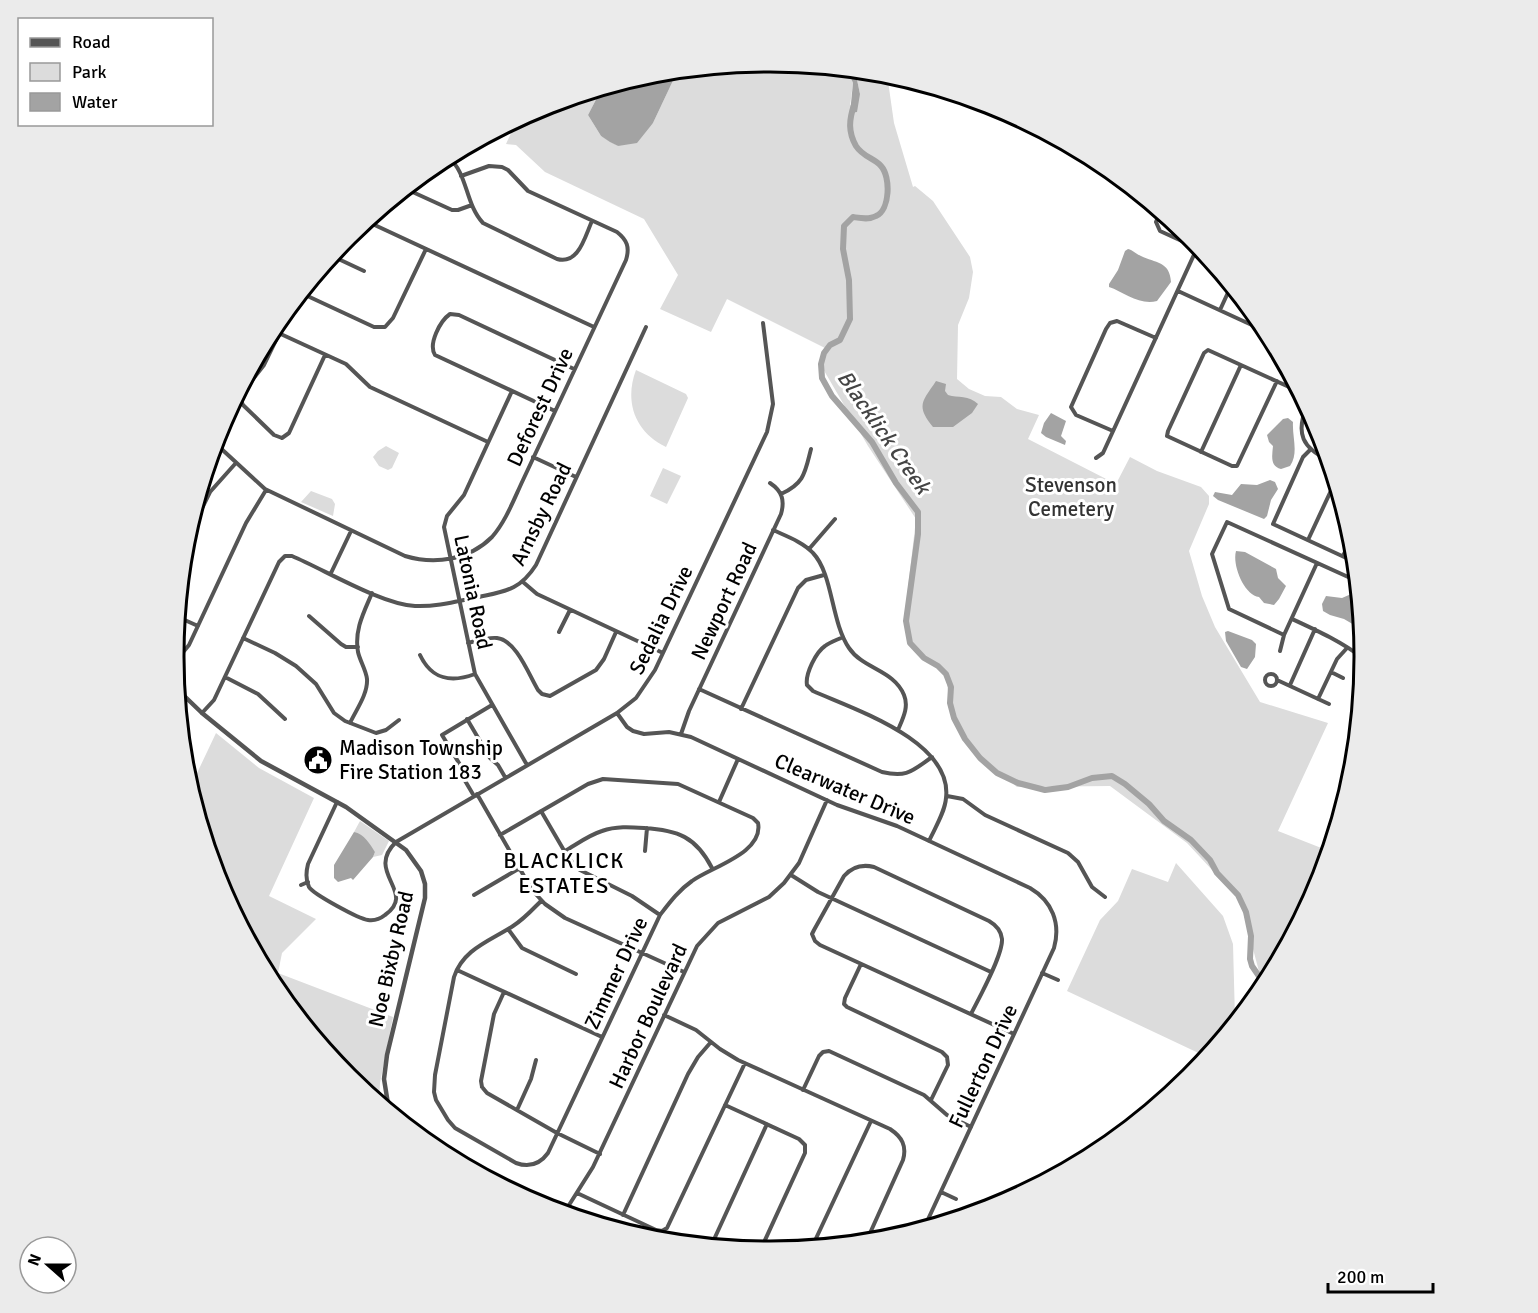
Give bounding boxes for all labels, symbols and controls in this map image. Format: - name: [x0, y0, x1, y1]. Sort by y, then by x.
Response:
- legend: [18, 18, 213, 126]
- text: Road: [72, 31, 111, 53]
- text: Park: [72, 61, 107, 83]
- text: Water: [72, 91, 118, 113]
- street label: Deforest Drive: [501, 344, 579, 470]
- water label: Blacklick Creek: [831, 365, 938, 501]
- street label: Arnsby Road: [505, 458, 577, 570]
- park label: Stevenson Cemetery: [1025, 472, 1117, 522]
- street label: Latonia Road: [448, 532, 498, 652]
- street label: Newport Road: [685, 538, 763, 664]
- street label: Sedalia Drive: [623, 561, 699, 679]
- place label: Madison Township Fire Station 183: [339, 735, 503, 785]
- public building icon: Madison Township Fire Station 183: [302, 744, 334, 776]
- street label: Clearwater Drive: [771, 748, 919, 830]
- district label: BLACKLICK ESTATES: [503, 847, 625, 899]
- street label: Noe Bixby Road: [363, 888, 419, 1030]
- street label: Zimmer Drive: [579, 913, 653, 1033]
- street label: Harbor Boulevard: [603, 939, 693, 1093]
- street label: Fullerton Drive: [943, 1000, 1023, 1132]
- north arrow: [18, 1235, 78, 1295]
- text: N: [24, 1251, 46, 1269]
- scale bar: [1328, 1256, 1433, 1294]
- text: 200 m: [1337, 1266, 1384, 1288]

